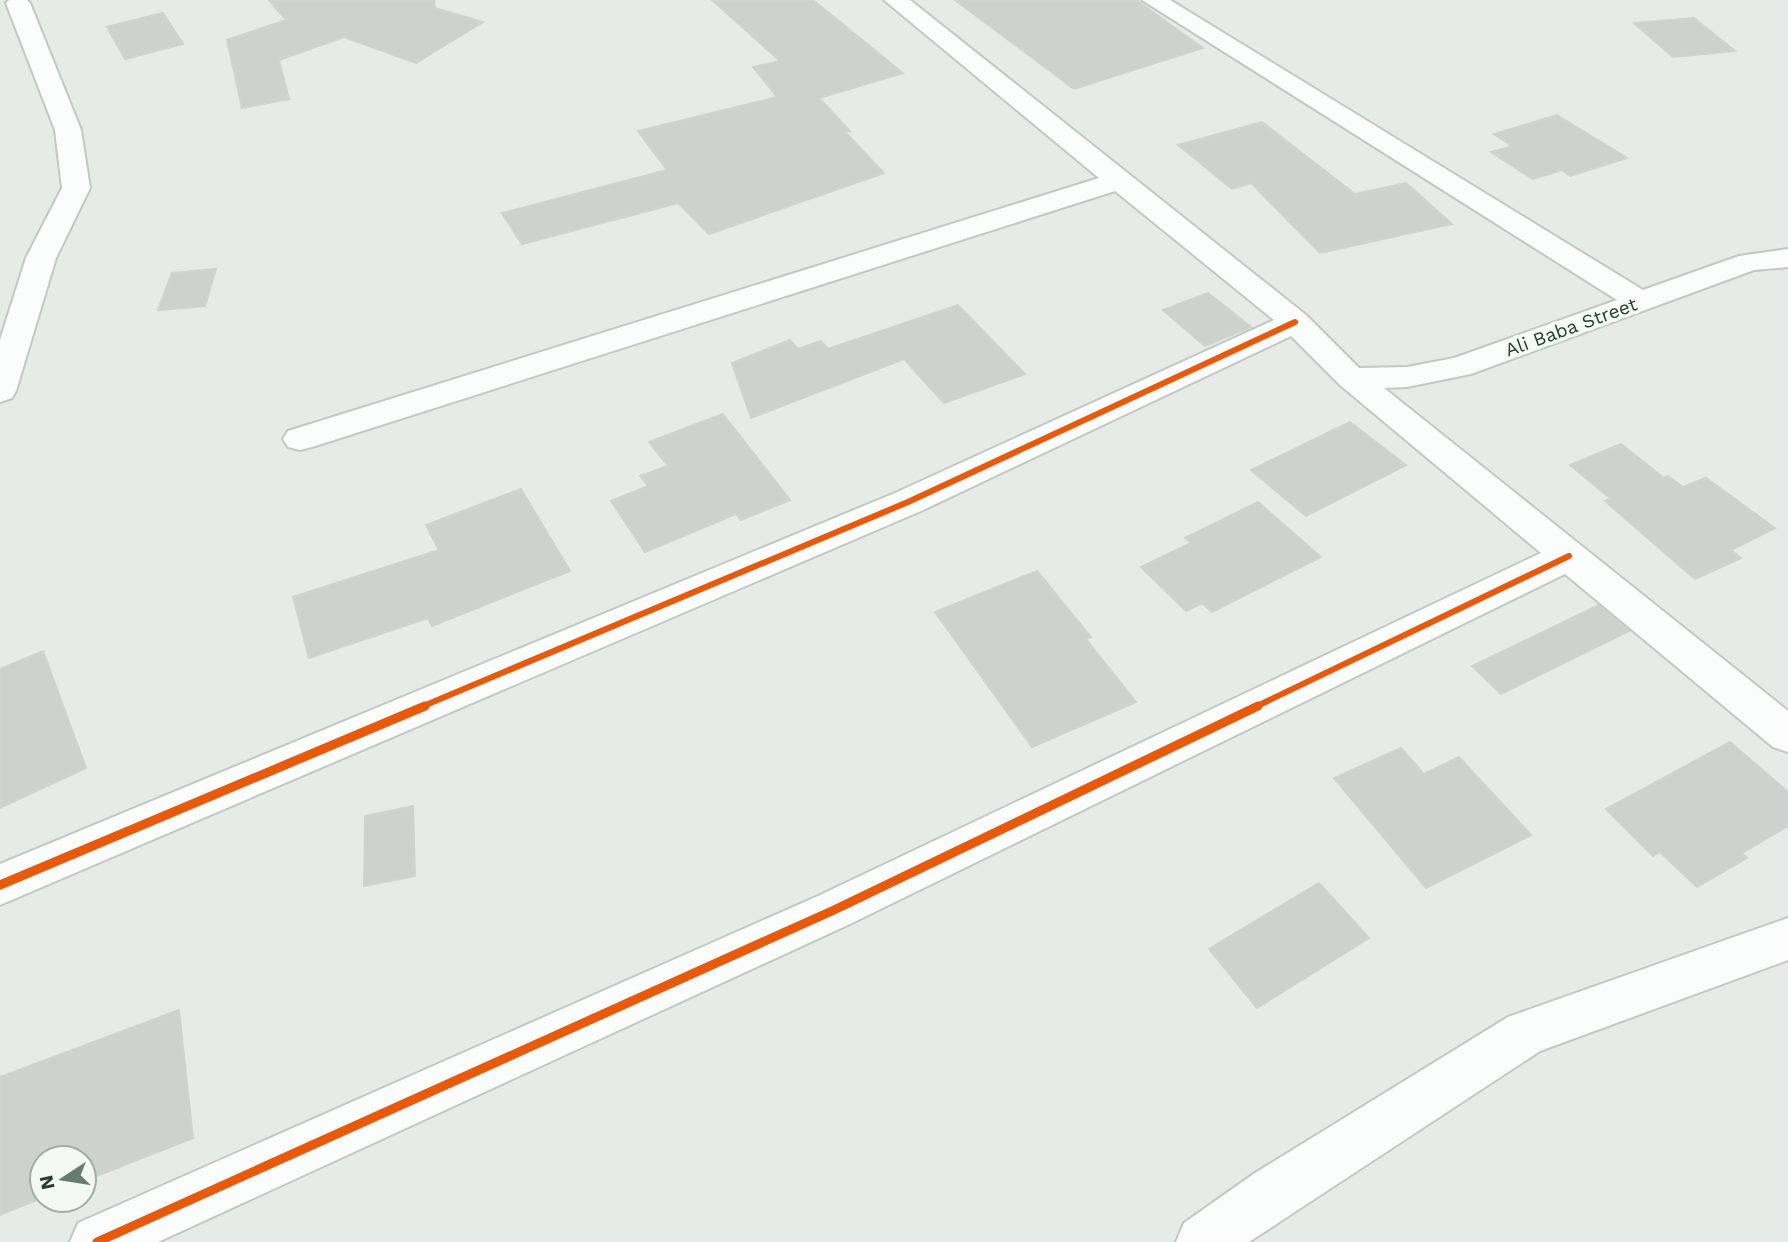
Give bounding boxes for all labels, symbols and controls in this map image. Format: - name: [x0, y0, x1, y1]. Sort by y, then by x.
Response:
- street label: Ali Baba Street: [1502, 292, 1640, 362]
- north arrow: [28, 1144, 98, 1214]
- text: N: [34, 1173, 60, 1192]

